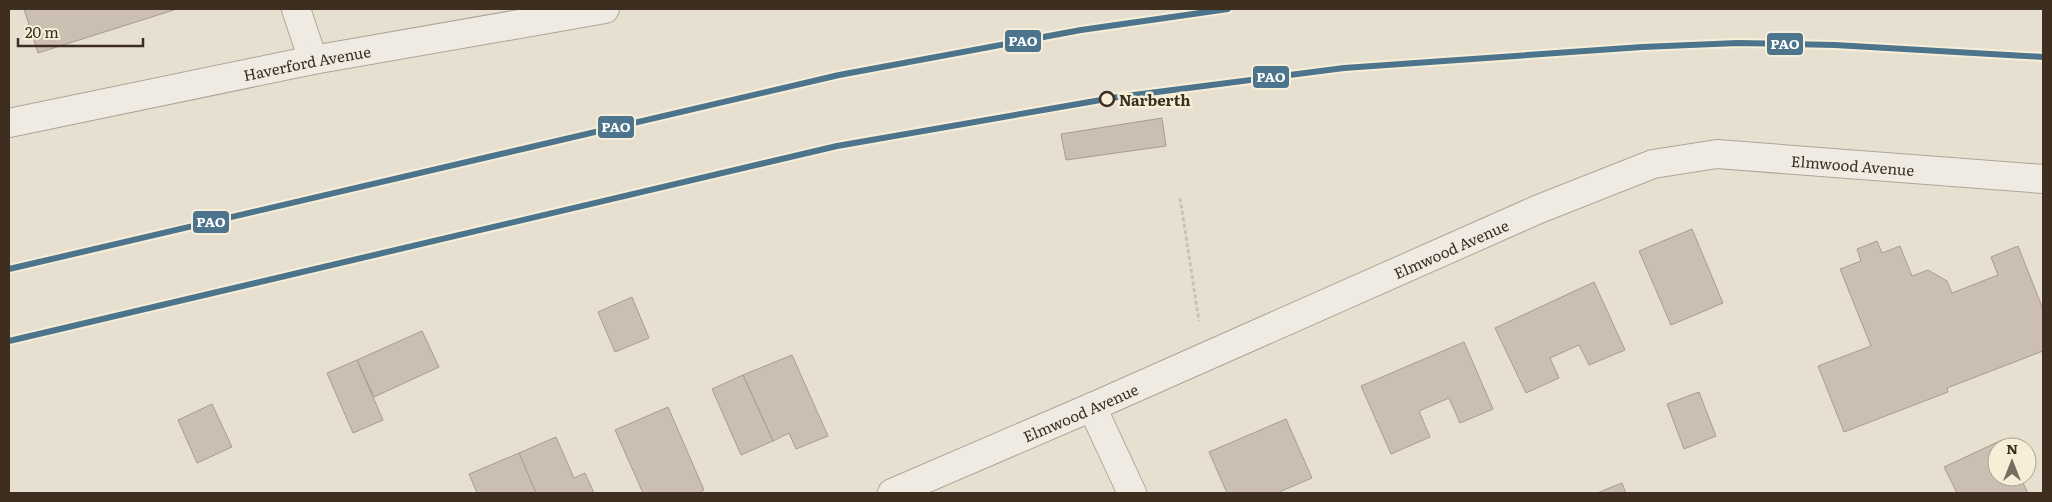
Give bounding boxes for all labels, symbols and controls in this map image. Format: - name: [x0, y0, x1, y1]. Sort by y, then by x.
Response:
- scale bar: [18, 15, 142, 47]
- text: 20 m: [25, 20, 59, 43]
- line badge: PAO: [1004, 29, 1042, 53]
- text: PAO: [1008, 30, 1038, 50]
- line badge: PAO: [1766, 32, 1804, 56]
- text: PAO: [1770, 33, 1800, 53]
- street label: Haverford Avenue: [241, 39, 373, 86]
- line badge: PAO: [1252, 65, 1290, 89]
- text: PAO: [1256, 66, 1286, 86]
- place label: Narberth: [1119, 88, 1191, 111]
- marker: Narberth: [1099, 91, 1115, 107]
- line badge: PAO: [597, 115, 635, 139]
- text: PAO: [601, 116, 631, 136]
- street label: Elmwood Avenue: [1790, 148, 1915, 181]
- line badge: PAO: [192, 210, 230, 234]
- text: PAO: [196, 211, 226, 231]
- street label: Elmwood Avenue: [1390, 212, 1512, 284]
- street label: Elmwood Avenue: [1019, 377, 1142, 447]
- north arrow: [1987, 437, 2037, 487]
- text: N: [2006, 438, 2018, 458]

